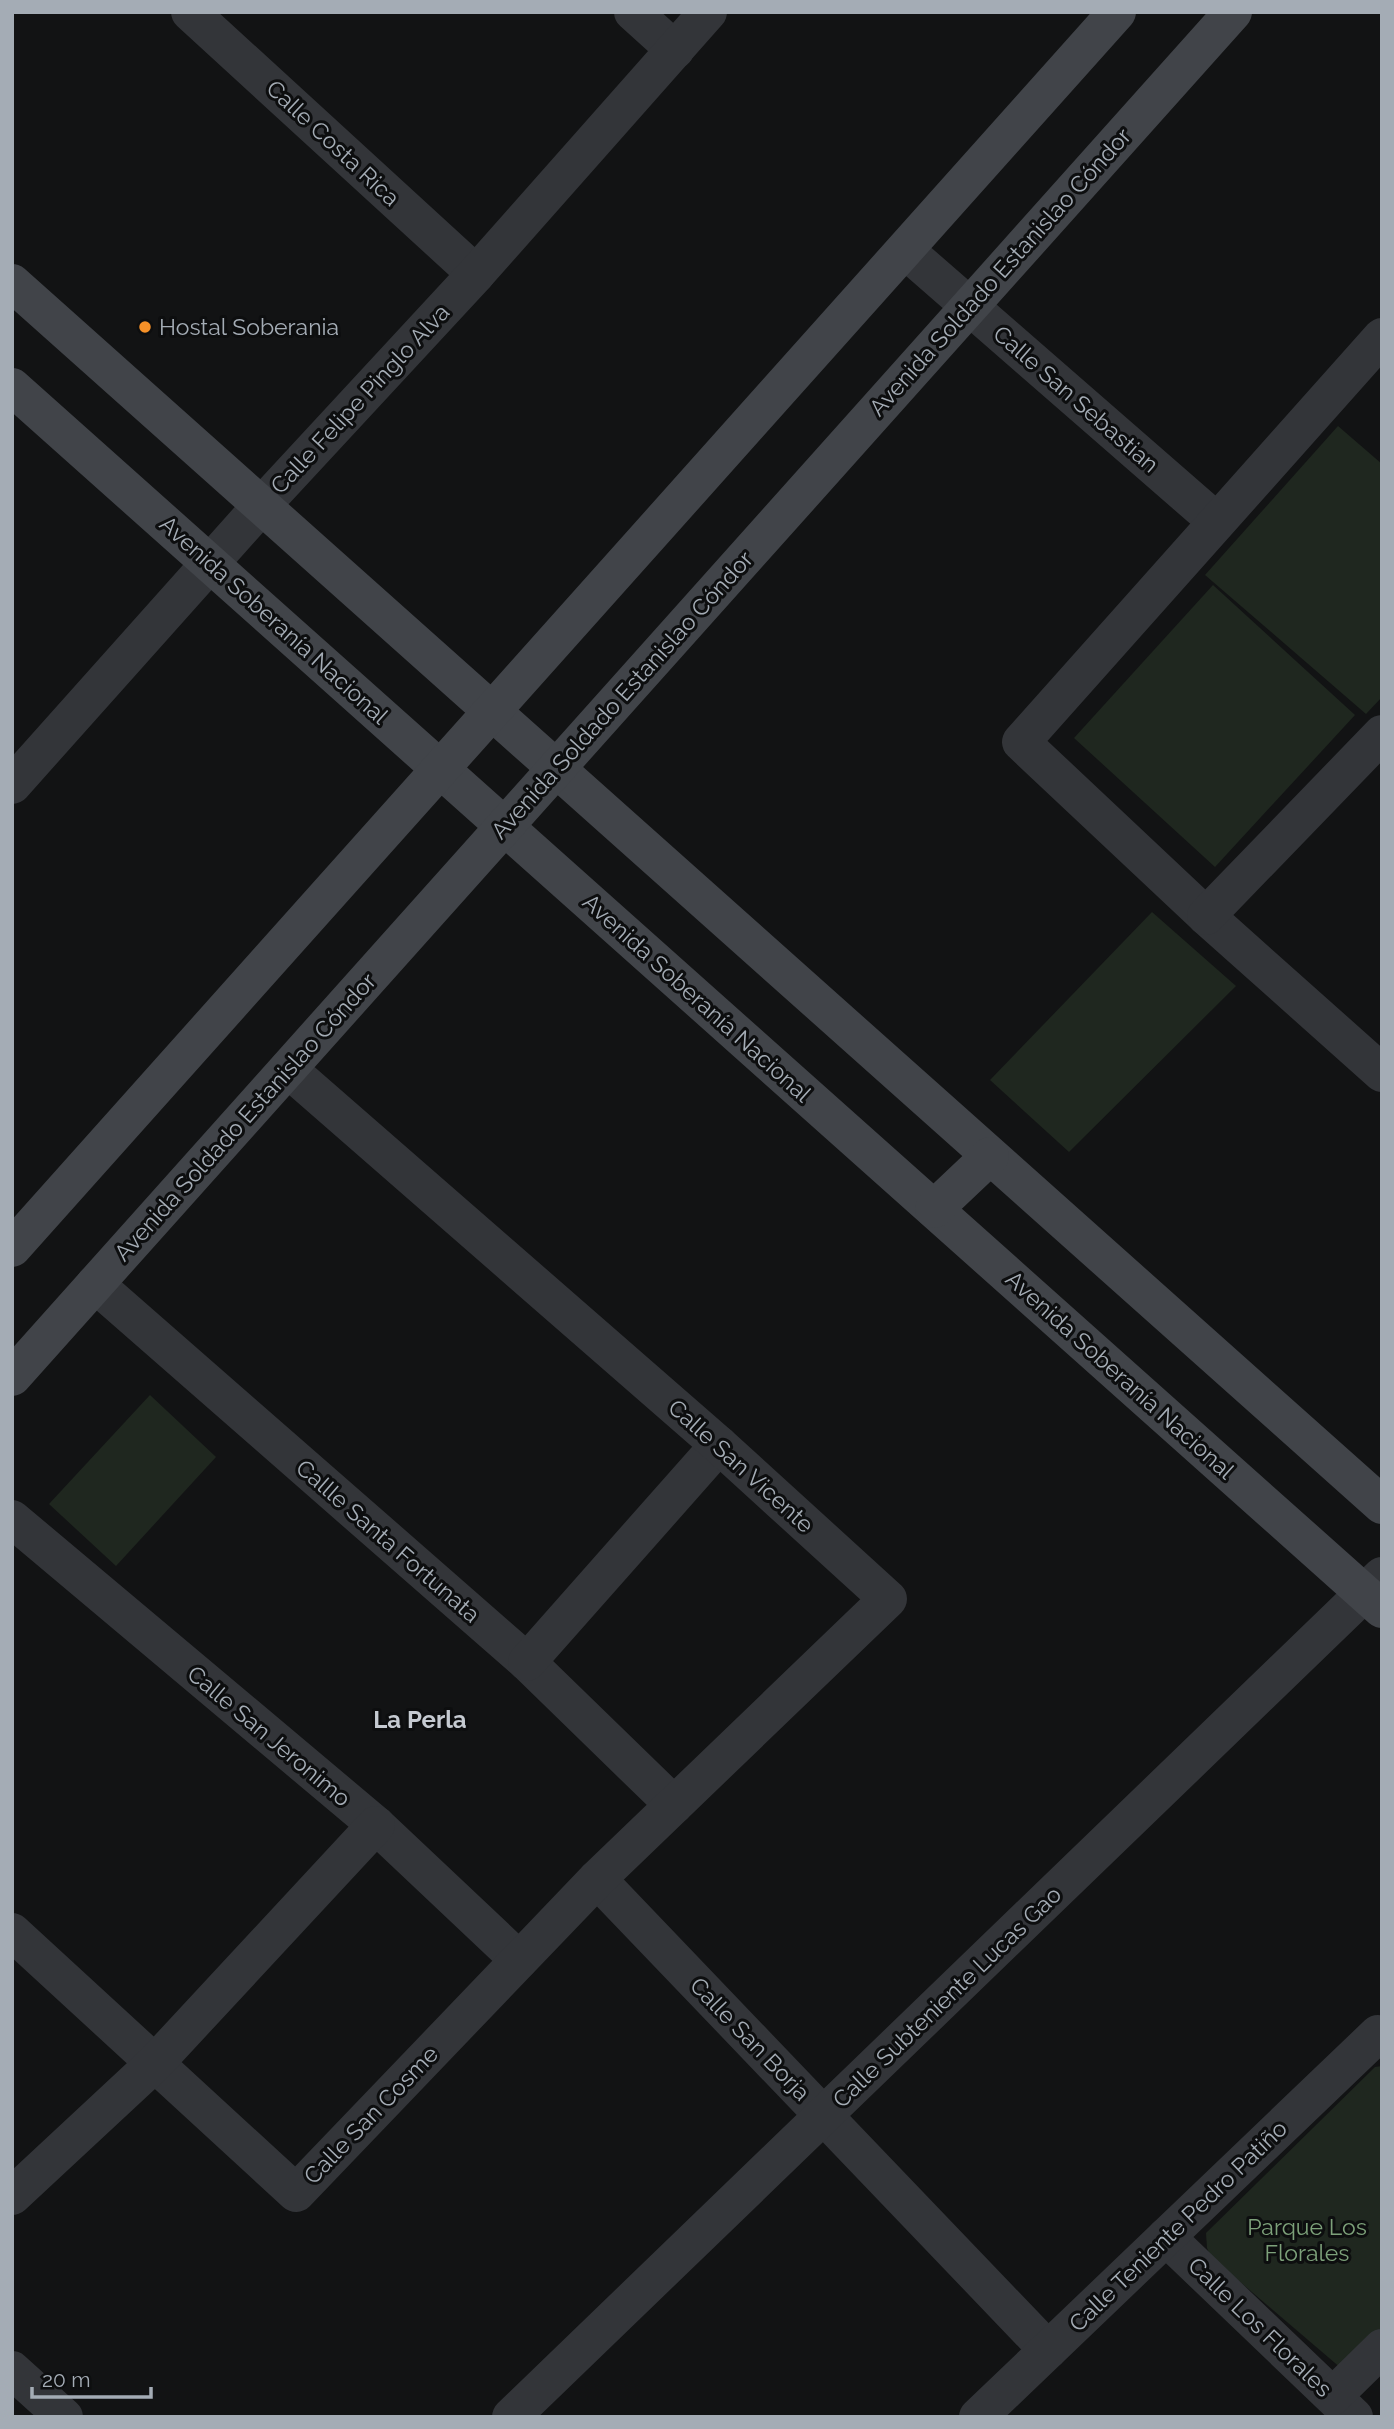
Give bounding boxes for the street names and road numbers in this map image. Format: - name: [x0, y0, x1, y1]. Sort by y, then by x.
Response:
- street label: Calle Costa Rica: [261, 74, 405, 211]
- street label: Avenida Soldado Estanislao Cóndor: [863, 122, 1136, 421]
- street label: Calle Felipe Pinglo Alva: [265, 298, 455, 499]
- street label: Calle San Sebastian: [988, 320, 1164, 478]
- street label: Avenida Soberanía Nacional: [155, 510, 395, 730]
- street label: Avenida Soldado Estanislao Cóndor: [485, 545, 758, 844]
- street label: Avenida Soberanía Nacional: [578, 888, 818, 1108]
- street label: Avenida Soldado Estanislao Cóndor: [108, 967, 381, 1266]
- street label: Avenida Soberanía Nacional: [1001, 1265, 1241, 1485]
- street label: Calle San Vicente: [663, 1393, 820, 1538]
- street label: Callle Santa Fortunata: [291, 1454, 486, 1628]
- street label: Calle San Jeronimo: [182, 1660, 356, 1812]
- street label: Calle Subteniente Lucas Gao: [827, 1880, 1066, 2113]
- street label: Calle San Borja: [685, 1971, 816, 2106]
- street label: Calle San Cosme: [298, 2040, 443, 2189]
- street label: Calle Teniente Pedro Patiño: [1063, 2114, 1292, 2337]
- street label: Calle Los Florales: [1183, 2251, 1338, 2402]

